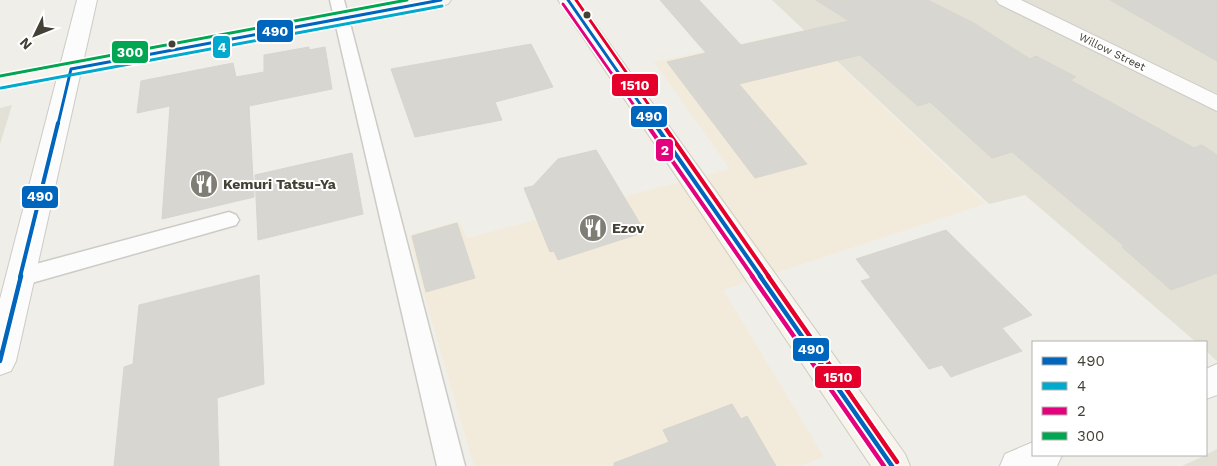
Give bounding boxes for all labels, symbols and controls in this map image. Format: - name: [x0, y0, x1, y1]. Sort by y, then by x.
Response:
- north arrow: [10, 10, 60, 60]
- unlabelled marker: [582, 10, 592, 20]
- line badge: 490: [256, 19, 294, 43]
- text: 490: [262, 23, 288, 39]
- street label: Willow Street: [1077, 30, 1148, 74]
- text: N: [16, 35, 35, 53]
- line badge: 4: [212, 35, 231, 59]
- unlabelled marker: [167, 39, 177, 49]
- text: 4: [217, 39, 227, 55]
- line badge: 300: [111, 40, 149, 64]
- text: 300: [117, 44, 143, 60]
- line badge: 1510: [611, 73, 659, 97]
- text: 1510: [620, 77, 650, 93]
- line badge: 490: [630, 105, 668, 128]
- text: 490: [636, 108, 662, 124]
- line badge: 2: [655, 138, 674, 162]
- text: 2: [661, 142, 669, 158]
- restaurant icon: Kemuri Tatsu-Ya: [189, 169, 219, 199]
- place label: Kemuri Tatsu-Ya: [223, 176, 337, 192]
- line badge: 490: [21, 185, 59, 209]
- text: 490: [27, 188, 53, 204]
- restaurant icon: Ezov: [578, 213, 608, 243]
- place label: Ezov: [612, 220, 644, 236]
- line badge: 490: [792, 337, 830, 362]
- text: 490: [798, 341, 824, 357]
- legend: [1032, 341, 1207, 456]
- text: 490: [1077, 352, 1105, 370]
- line badge: 1510: [814, 365, 862, 389]
- text: 1510: [823, 369, 853, 385]
- text: 4: [1077, 377, 1086, 395]
- text: 2: [1077, 402, 1086, 420]
- text: 300: [1077, 427, 1104, 445]

